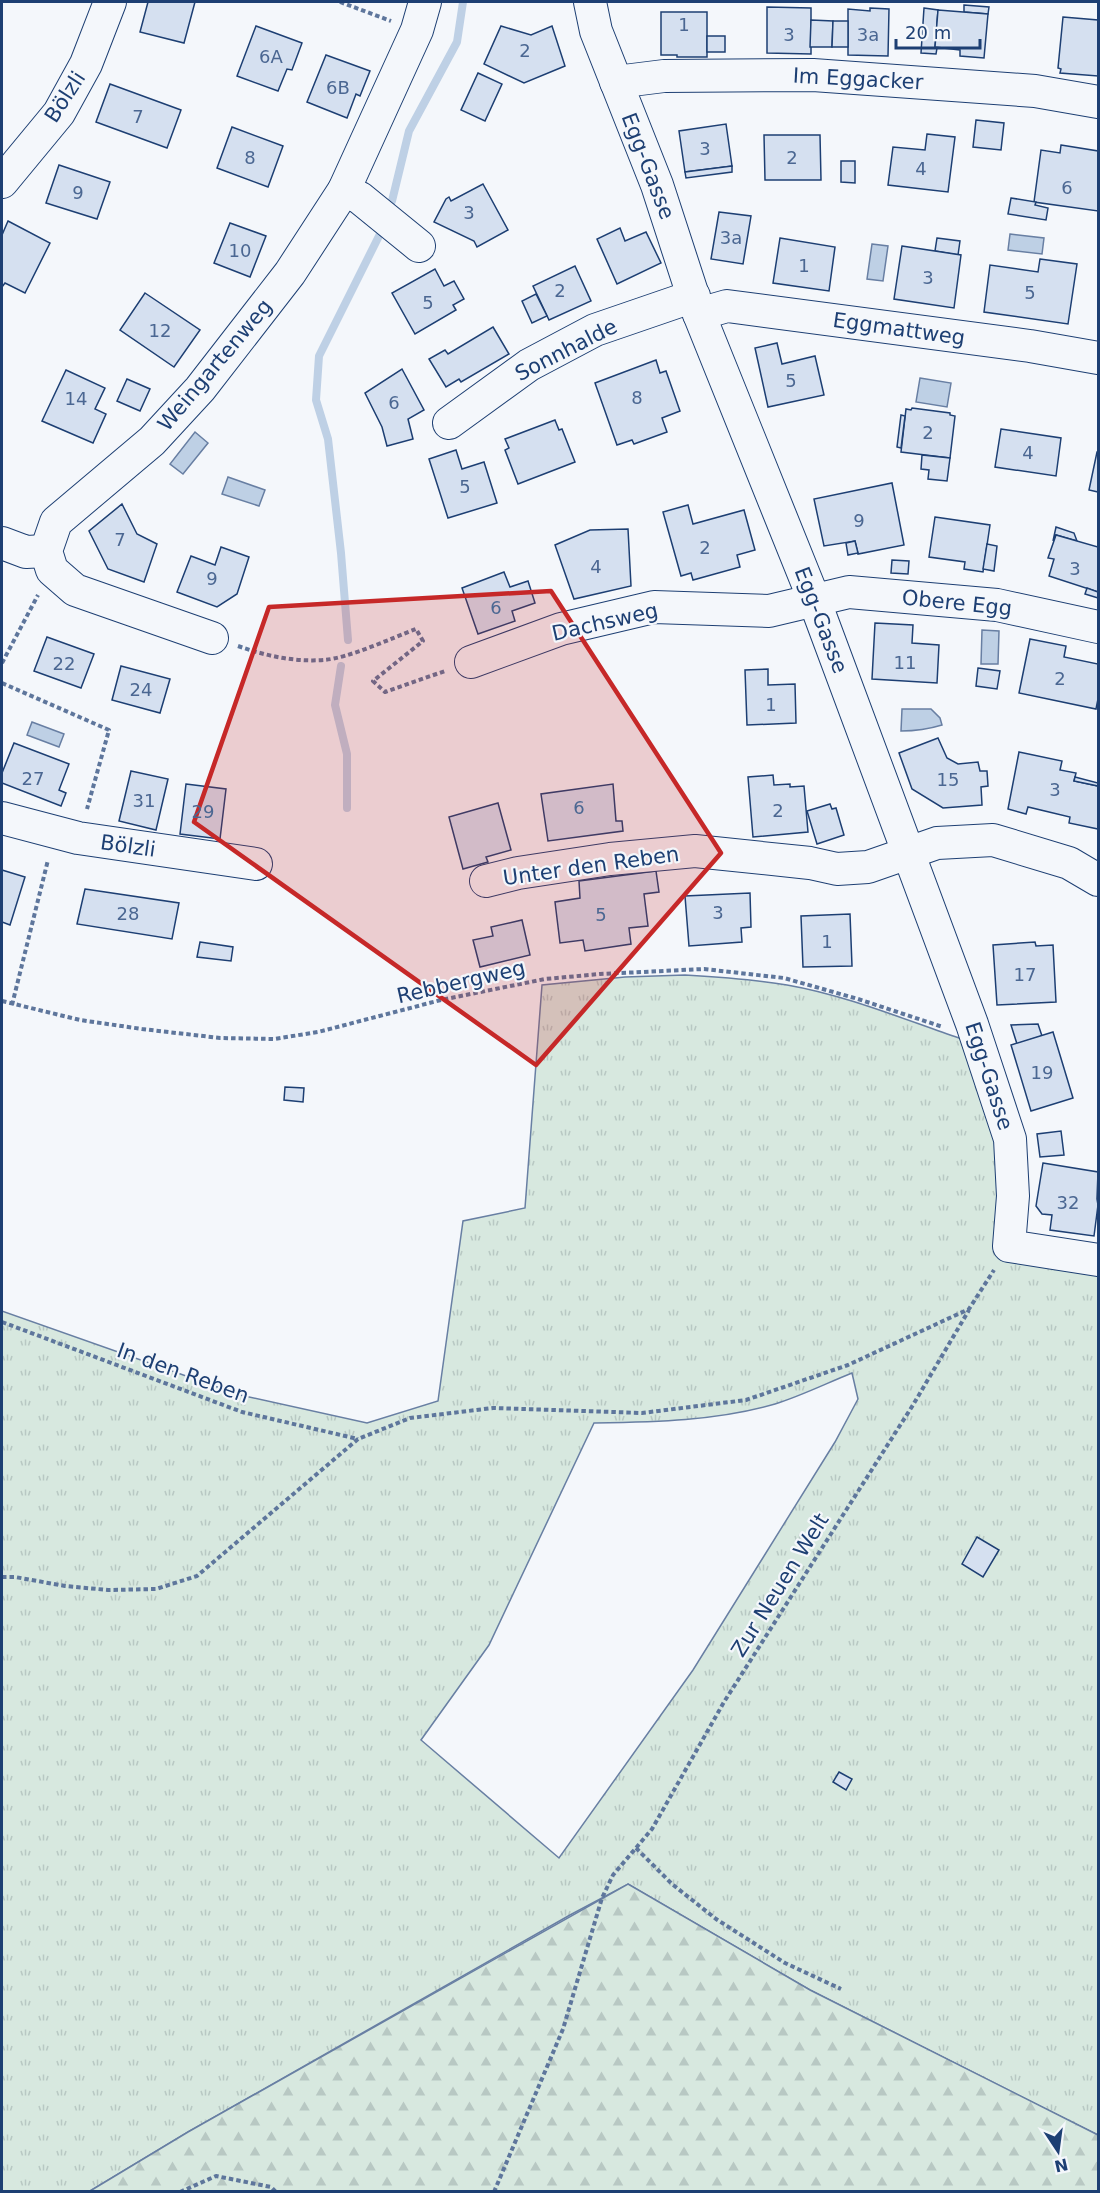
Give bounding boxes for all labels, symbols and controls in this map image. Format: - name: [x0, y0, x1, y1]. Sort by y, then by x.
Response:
- scale bar: [896, 12, 980, 50]
- house number: 1: [678, 14, 690, 35]
- text: 20 m: [905, 22, 951, 43]
- house number: 3: [783, 24, 795, 45]
- house number: 3a: [857, 24, 879, 45]
- house number: 2: [519, 40, 531, 61]
- house number: 6A: [259, 46, 284, 67]
- street label: Im Eggacker: [792, 64, 924, 94]
- street label: Bölzli: [40, 67, 90, 127]
- house number: 6B: [326, 77, 350, 98]
- house number: 7: [132, 106, 144, 127]
- street label: Egg-Gasse: [617, 109, 679, 223]
- house number: 3: [699, 138, 711, 159]
- house number: 8: [244, 147, 256, 168]
- house number: 2: [786, 147, 798, 168]
- house number: 4: [915, 158, 927, 179]
- house number: 6: [1061, 177, 1073, 198]
- house number: 9: [72, 182, 84, 203]
- house number: 3: [463, 202, 475, 223]
- house number: 3a: [720, 227, 742, 248]
- house number: 10: [229, 240, 251, 261]
- house number: 1: [798, 255, 810, 276]
- house number: 3: [922, 267, 934, 288]
- house number: 2: [554, 280, 566, 301]
- house number: 5: [1024, 282, 1036, 303]
- house number: 5: [422, 292, 434, 313]
- street label: Weingartenweg: [153, 294, 277, 436]
- street label: Eggmattweg: [831, 308, 967, 350]
- street label: Sonnhalde: [511, 314, 621, 386]
- house number: 12: [149, 320, 171, 341]
- house number: 5: [785, 370, 797, 391]
- house number: 8: [631, 387, 643, 408]
- house number: 14: [65, 388, 87, 409]
- house number: 6: [388, 392, 400, 413]
- house number: 2: [922, 422, 934, 443]
- house number: 4: [1022, 442, 1034, 463]
- house number: 5: [459, 476, 471, 497]
- house number: 9: [853, 510, 865, 531]
- house number: 7: [114, 529, 126, 550]
- house number: 2: [699, 537, 711, 558]
- house number: 4: [590, 556, 602, 577]
- house number: 3: [1069, 558, 1081, 579]
- street label: Egg-Gasse: [790, 563, 852, 677]
- house number: 9: [206, 568, 218, 589]
- street label: Obere Egg: [901, 585, 1013, 621]
- house number: 6: [490, 597, 502, 618]
- street label: Dachsweg: [550, 598, 660, 646]
- house number: 11: [894, 652, 916, 673]
- house number: 22: [53, 653, 75, 674]
- house number: 2: [1054, 668, 1066, 689]
- house number: 24: [130, 679, 152, 700]
- house number: 1: [765, 694, 777, 715]
- house number: 27: [22, 768, 44, 789]
- house number: 15: [937, 769, 959, 790]
- house number: 3: [1049, 779, 1061, 800]
- house number: 31: [133, 790, 155, 811]
- house number: 6: [573, 797, 585, 818]
- house number: 2: [772, 800, 784, 821]
- house number: 29: [192, 801, 214, 822]
- street label: Bölzli: [99, 830, 157, 862]
- street label: Unter den Reben: [501, 842, 681, 890]
- house number: 3: [712, 902, 724, 923]
- house number: 28: [117, 903, 139, 924]
- house number: 5: [595, 904, 607, 925]
- house number: 1: [821, 931, 833, 952]
- street label: Rebbergweg: [394, 956, 528, 1008]
- house number: 17: [1014, 964, 1036, 985]
- street label: Egg-Gasse: [960, 1019, 1018, 1133]
- house number: 19: [1031, 1062, 1053, 1083]
- house number: 32: [1057, 1192, 1079, 1213]
- street label: In den Reben: [114, 1338, 252, 1408]
- street label: Zur Neuen Welt: [726, 1509, 834, 1661]
- north arrow: [1028, 2121, 1088, 2181]
- text: N: [1053, 2154, 1070, 2176]

